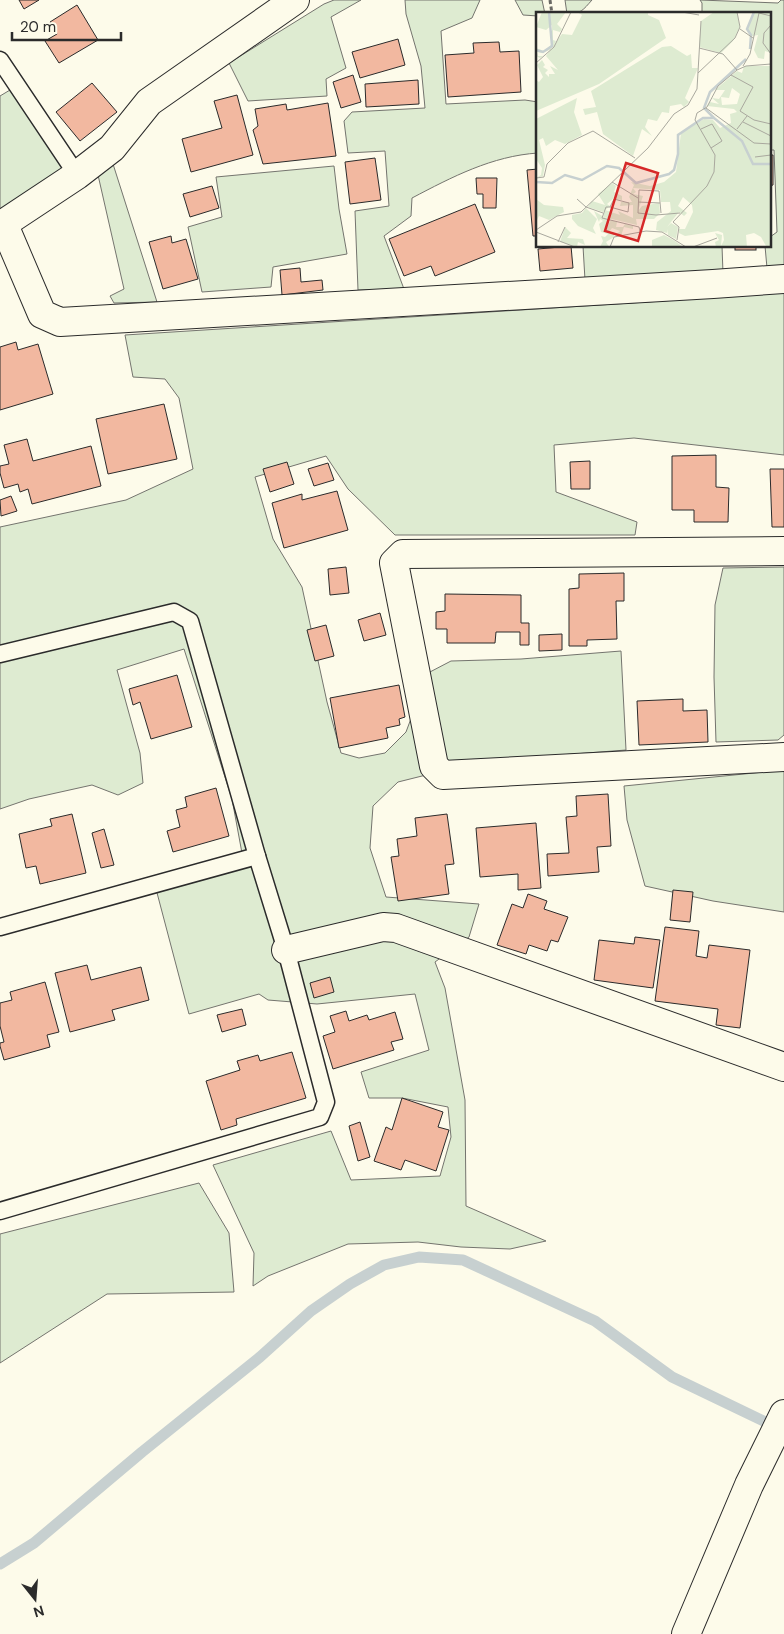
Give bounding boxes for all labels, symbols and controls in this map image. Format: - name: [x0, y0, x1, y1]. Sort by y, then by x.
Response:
- scale bar: [12, 10, 121, 42]
- inset map: [536, 12, 772, 248]
- text: 20 m: [20, 17, 56, 37]
- north arrow: [10, 1574, 60, 1624]
- text: N: [31, 1601, 46, 1622]

